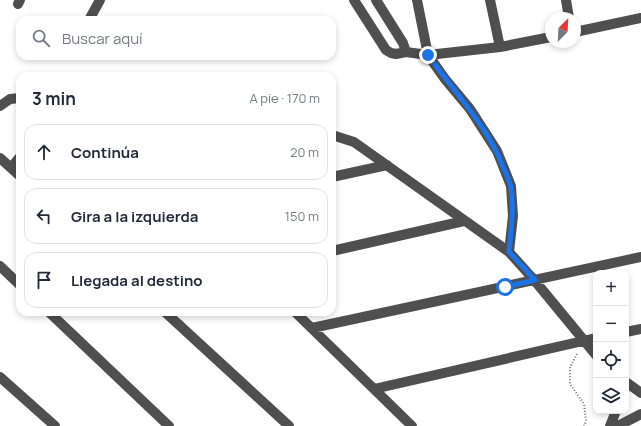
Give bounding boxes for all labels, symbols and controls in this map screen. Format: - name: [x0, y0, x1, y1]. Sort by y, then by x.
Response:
- north arrow: [545, 12, 581, 48]
- search box: [16, 16, 336, 60]
- icon: search: [30, 27, 52, 49]
- text: Buscar aquí: [62, 28, 143, 49]
- route end: [419, 46, 437, 64]
- text: 3 min: [32, 87, 76, 110]
- text: A pie · 170 m: [250, 89, 320, 107]
- icon: ahead: [33, 141, 55, 163]
- text: Continúa: [71, 142, 139, 163]
- text: 20 m: [290, 143, 319, 161]
- icon: left: [33, 205, 55, 227]
- text: Gira a la izquierda: [71, 206, 198, 227]
- text: 150 m: [285, 207, 319, 225]
- icon: arrive: [33, 269, 55, 291]
- text: Llegada al destino: [71, 270, 203, 291]
- map controls: [593, 270, 629, 414]
- button: +: [593, 270, 629, 306]
- route start: [496, 278, 514, 296]
- button: −: [593, 306, 629, 342]
- button: locate: [593, 342, 629, 378]
- button: layers: [593, 378, 629, 414]

